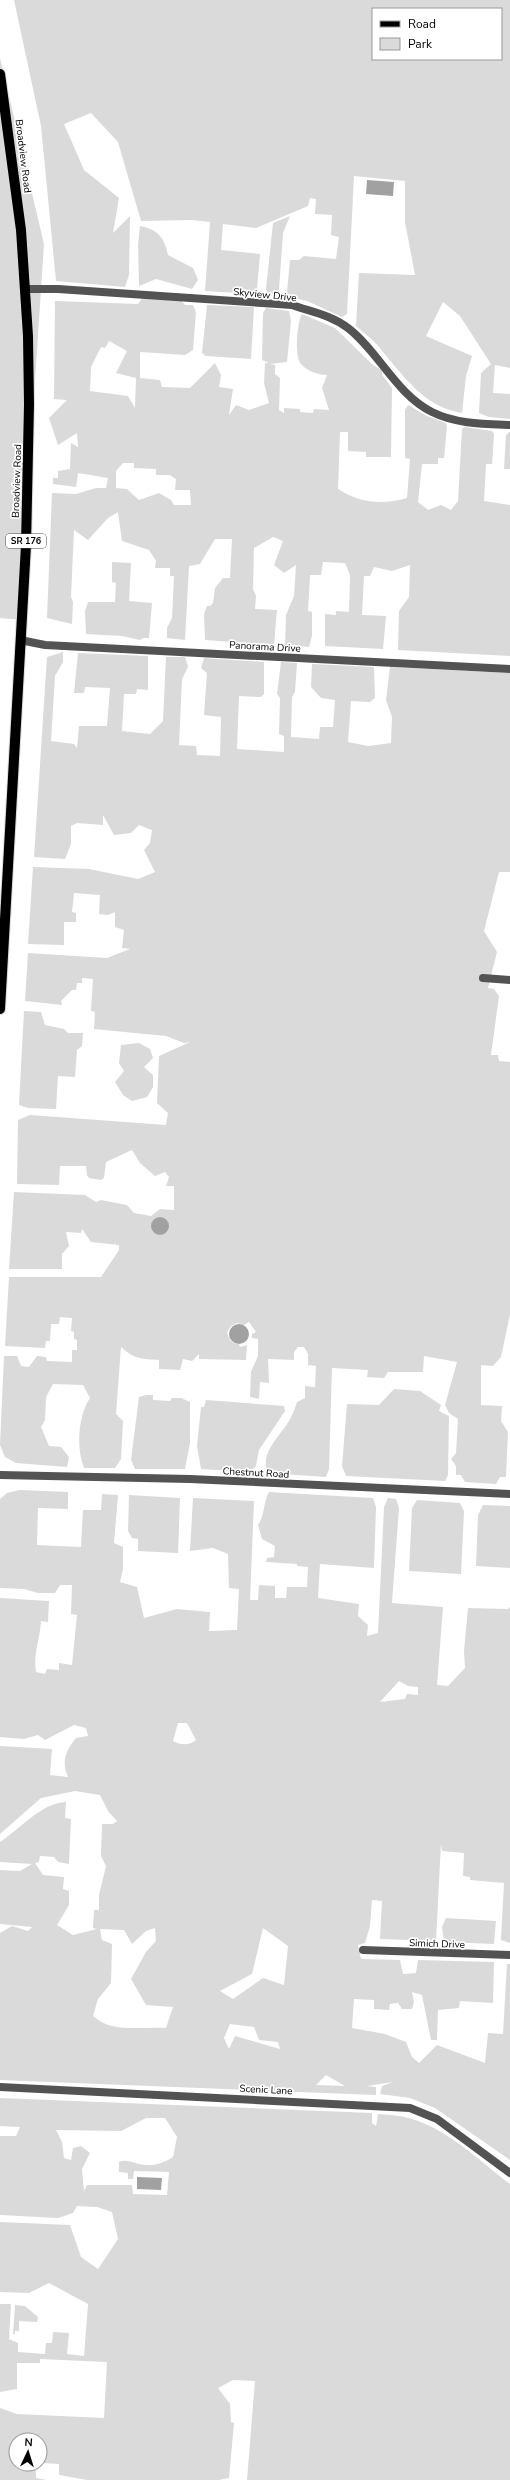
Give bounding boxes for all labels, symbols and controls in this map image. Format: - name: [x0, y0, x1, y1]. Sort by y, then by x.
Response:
- legend: [372, 8, 502, 60]
- text: Road: [408, 16, 436, 32]
- text: Park: [408, 36, 433, 52]
- street label: Broadview Road: [12, 119, 34, 194]
- street label: Skyview Drive: [232, 285, 297, 305]
- street label: Broadview Road: [9, 444, 25, 518]
- road number: SR 176: [6, 534, 46, 548]
- street label: Panorama Drive: [229, 638, 301, 656]
- street label: Chestnut Road: [222, 1464, 290, 1482]
- street label: Simich Drive: [409, 1936, 465, 1952]
- street label: Scenic Lane: [239, 2082, 293, 2098]
- north arrow: [8, 2432, 48, 2472]
- text: N: [24, 2435, 33, 2450]

